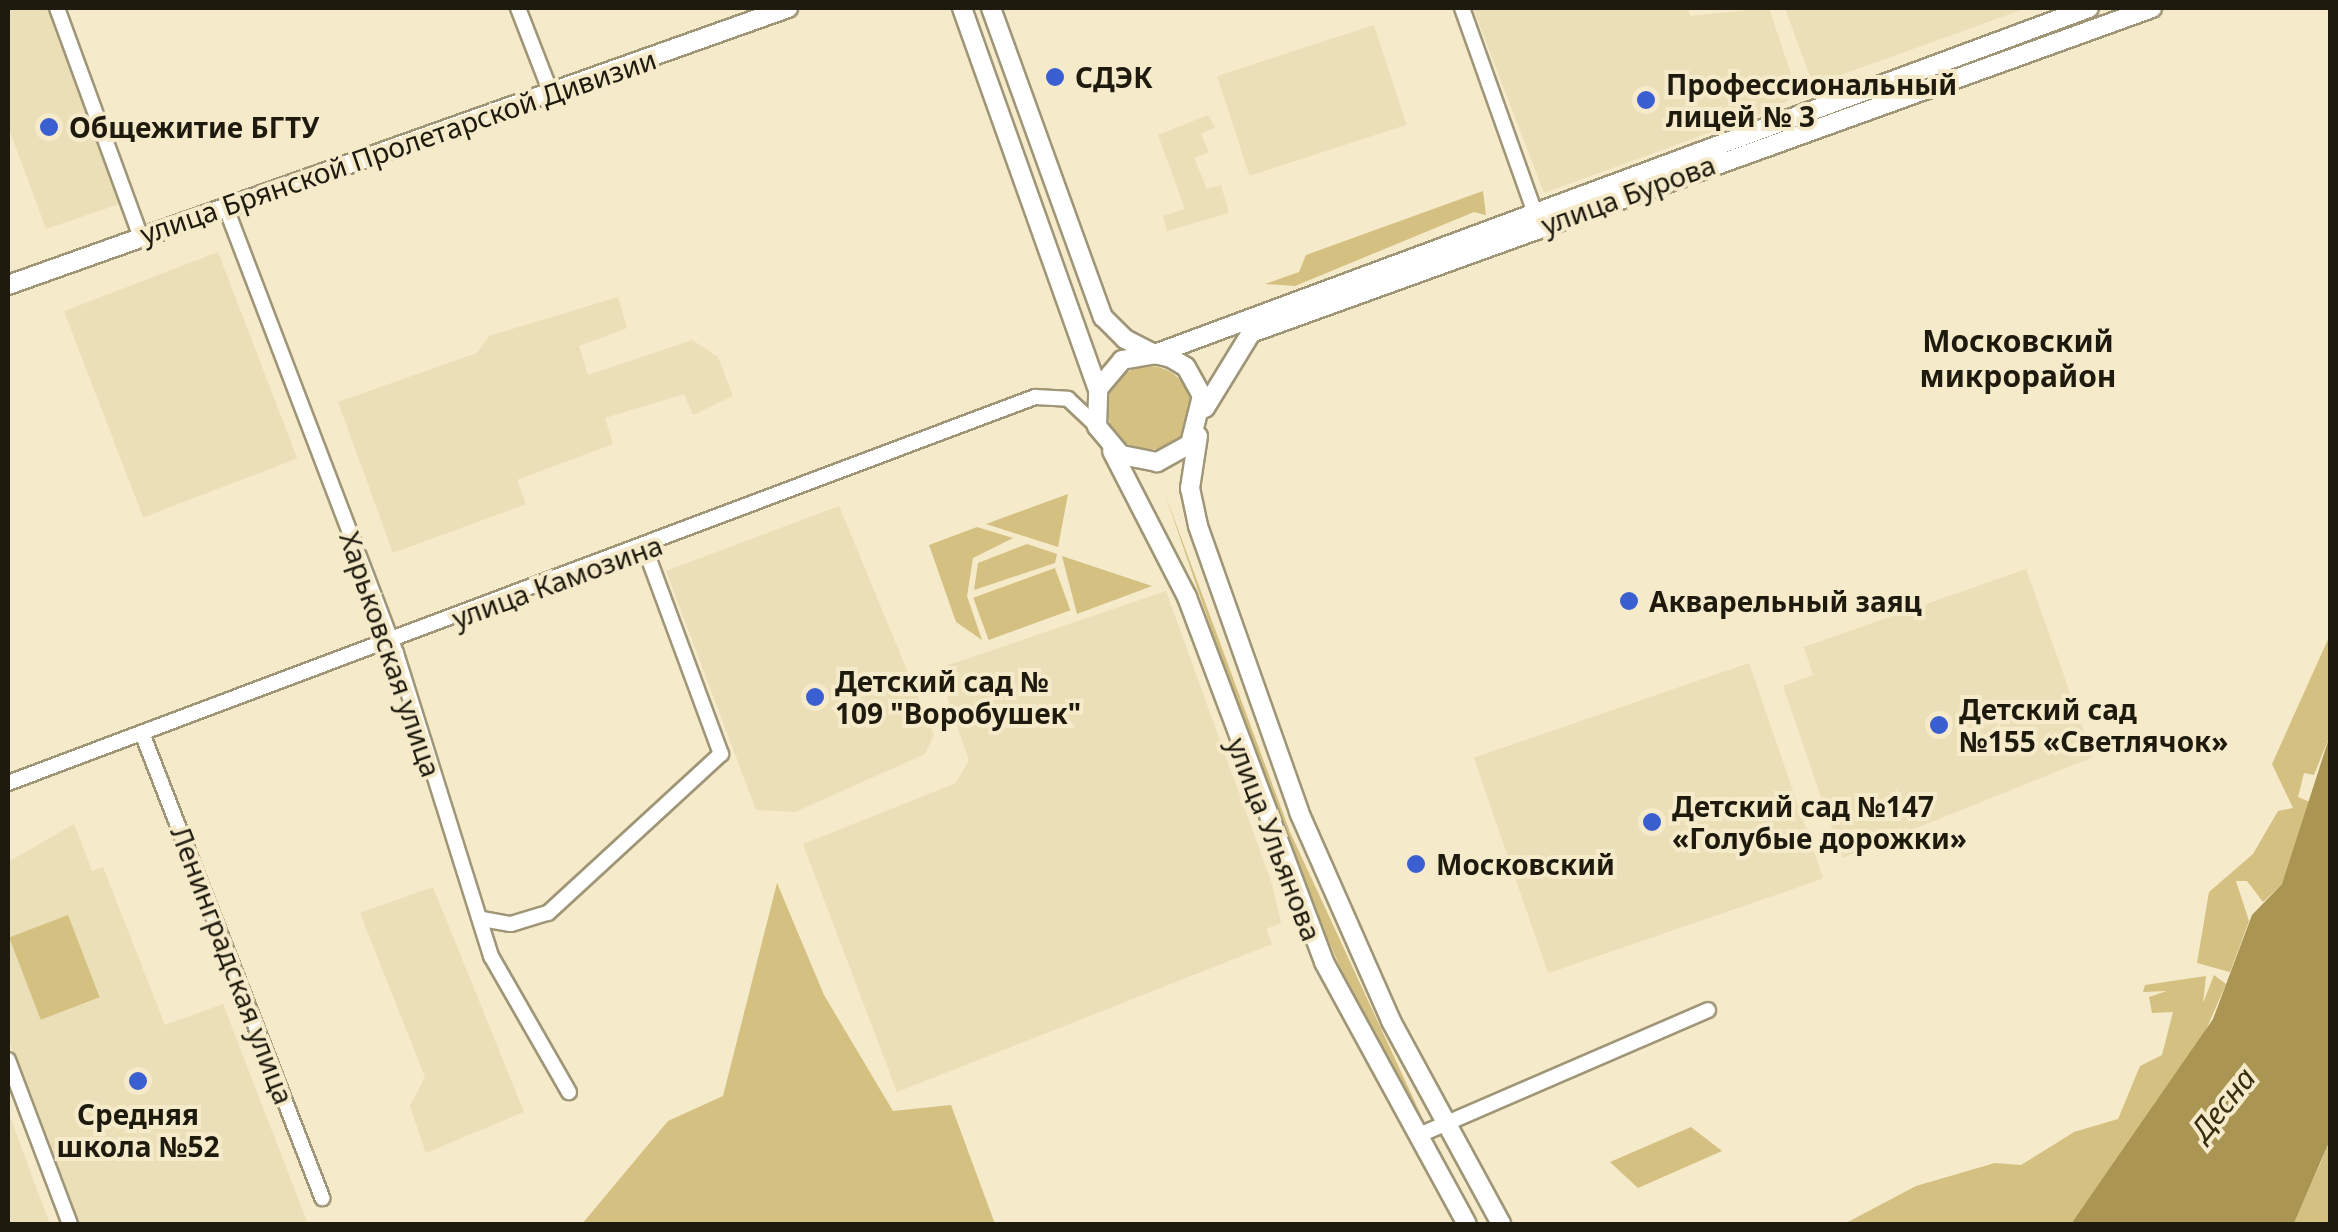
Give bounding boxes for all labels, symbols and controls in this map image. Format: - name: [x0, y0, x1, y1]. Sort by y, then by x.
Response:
- street label: улица Брянской Пролетарской Дивизии: [136, 42, 660, 250]
- place label: СДЭК: [1075, 60, 1153, 94]
- marker: СДЭК: [1044, 66, 1066, 88]
- place label: Профессиональный лицей № 3: [1666, 67, 1957, 133]
- marker: Профессиональный лицей № 3: [1635, 89, 1657, 111]
- place label: Общежитие БГТУ: [69, 110, 319, 144]
- marker: Общежитие БГТУ: [38, 116, 60, 138]
- street label: улица Бурова: [1536, 147, 1720, 241]
- district label: Московский микрорайон: [1920, 323, 2116, 394]
- street label: Харьковская улица: [333, 527, 449, 781]
- street label: улица Камозина: [447, 527, 667, 635]
- place label: Акварельный заяц: [1649, 584, 1922, 618]
- marker: Акварельный заяц: [1618, 590, 1640, 612]
- place label: Детский сад № 109 "Воробушек": [835, 664, 1081, 730]
- marker: Детский сад № 109 "Воробушек": [804, 686, 826, 708]
- place label: Детский сад №155 «Светлячок»: [1959, 692, 2228, 758]
- marker: Детский сад №155 «Светлячок»: [1928, 714, 1950, 736]
- street label: улица Ульянова: [1221, 733, 1329, 945]
- place label: Детский сад №147 «Голубые дорожки»: [1672, 789, 1967, 855]
- marker: Детский сад №147 «Голубые дорожки»: [1641, 811, 1663, 833]
- street label: Ленинградская улица: [164, 821, 302, 1109]
- place label: Московский: [1436, 847, 1615, 881]
- marker: Московский: [1405, 853, 1427, 875]
- water label: Десна: [2183, 1060, 2263, 1148]
- marker: Средняя школа №52: [127, 1070, 149, 1092]
- place label: Средняя школа №52: [57, 1097, 219, 1163]

